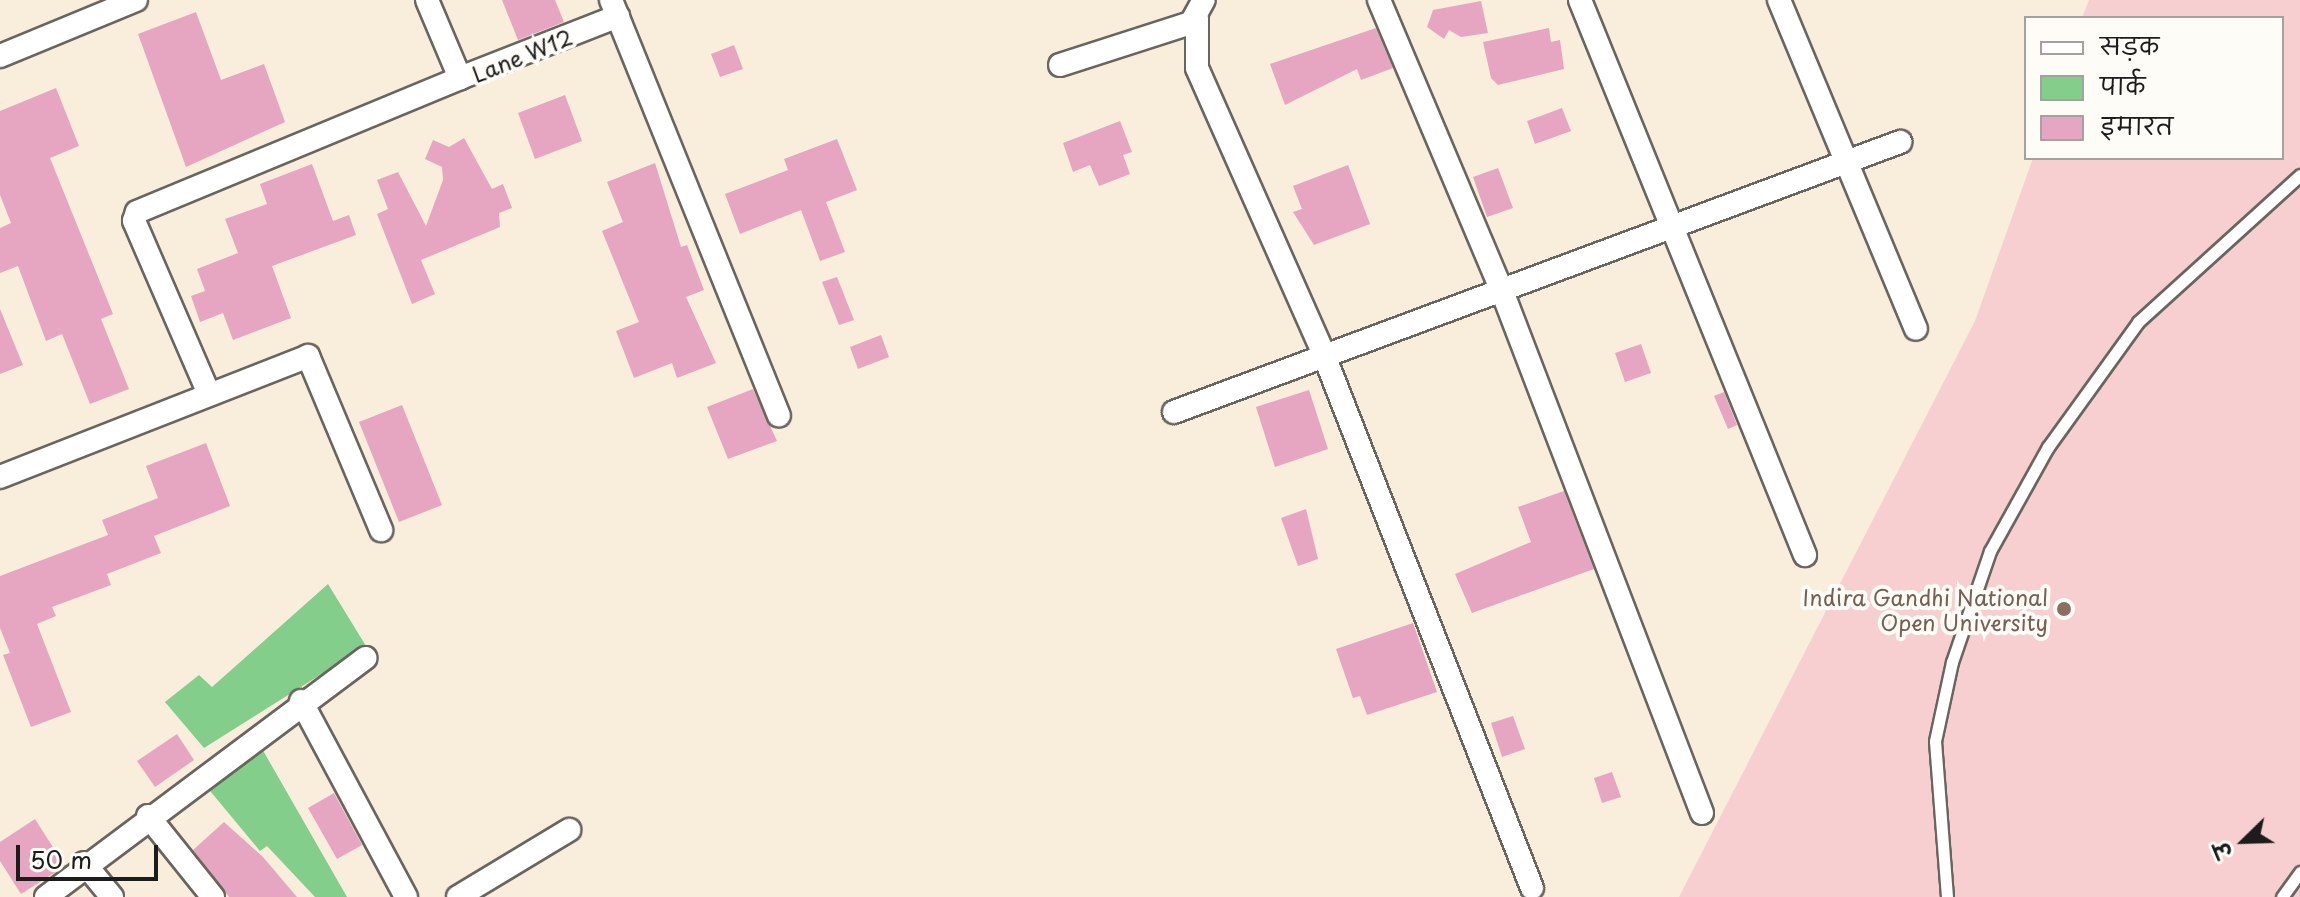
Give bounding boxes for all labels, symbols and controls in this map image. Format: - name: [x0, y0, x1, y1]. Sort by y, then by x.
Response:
- legend: [2024, 16, 2284, 160]
- street label: Lane W12: [468, 23, 576, 87]
- text: सड़क: [2100, 27, 2159, 63]
- text: पार्क: [2100, 67, 2145, 103]
- text: इमारत: [2100, 107, 2173, 143]
- place label: Indira Gandhi National Open University: [1803, 583, 2048, 634]
- marker: Indira Gandhi National Open University: [2055, 600, 2073, 618]
- north arrow: [2204, 801, 2284, 881]
- scale bar: [20, 829, 162, 879]
- text: उ: [2203, 837, 2239, 864]
- text: 50 m: [30, 841, 92, 877]

